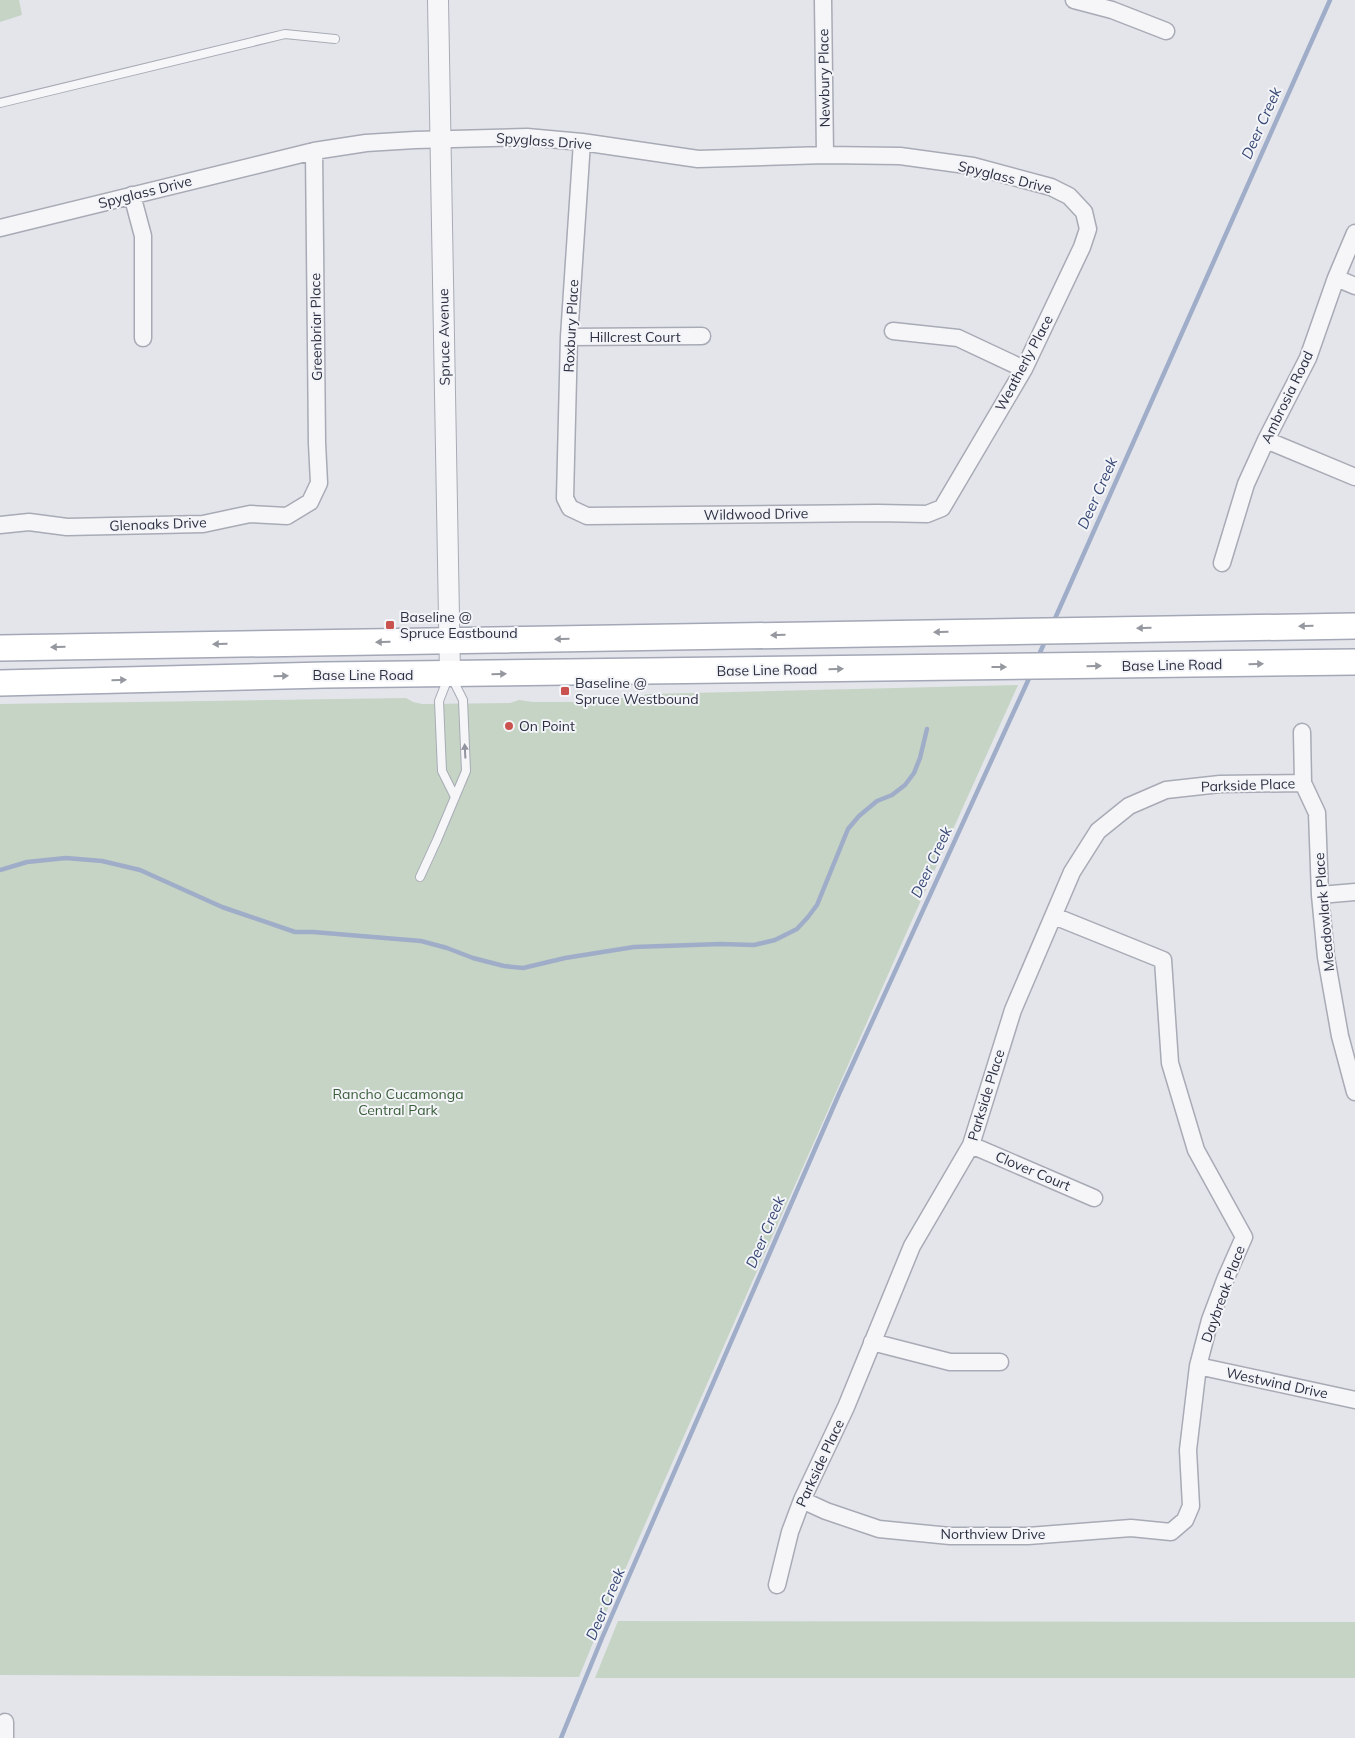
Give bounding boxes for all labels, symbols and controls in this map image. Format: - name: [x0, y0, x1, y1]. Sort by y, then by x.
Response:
- street label: Newbury Place: [814, 29, 834, 127]
- water label: Deer Creek: [1237, 83, 1286, 162]
- street label: Spyglass Drive: [496, 129, 592, 153]
- street label: Spyglass Drive: [956, 157, 1054, 197]
- street label: Spyglass Drive: [96, 172, 194, 212]
- street label: Greenbriar Place: [306, 273, 326, 381]
- street label: Roxbury Place: [560, 279, 582, 373]
- street label: Spruce Avenue: [434, 288, 454, 386]
- street label: Weatherly Place: [991, 312, 1057, 414]
- street label: Hillcrest Court: [589, 328, 681, 346]
- street label: Ambrosia Road: [1257, 348, 1317, 446]
- water label: Deer Creek: [1073, 453, 1122, 532]
- street label: Wildwood Drive: [704, 504, 808, 524]
- street label: Glenoaks Drive: [109, 513, 207, 535]
- place label: Baseline @ Spruce Eastbound: [400, 608, 518, 642]
- marker: Baseline @ Spruce Eastbound: [384, 619, 396, 631]
- one-way arrow: [1298, 622, 1314, 630]
- one-way arrow: [1136, 625, 1152, 633]
- one-way arrow: [933, 628, 949, 636]
- one-way arrow: [770, 631, 786, 639]
- one-way arrow: [554, 635, 570, 643]
- one-way arrow: [374, 638, 390, 646]
- one-way arrow: [212, 641, 228, 649]
- one-way arrow: [49, 643, 65, 651]
- street label: Base Line Road: [1121, 655, 1223, 675]
- street label: Base Line Road: [716, 660, 818, 680]
- one-way arrow: [1249, 660, 1265, 668]
- one-way arrow: [1086, 662, 1102, 670]
- one-way arrow: [991, 663, 1007, 671]
- one-way arrow: [829, 665, 845, 673]
- street label: Base Line Road: [313, 666, 413, 684]
- one-way arrow: [491, 669, 507, 677]
- one-way arrow: [273, 672, 289, 680]
- place label: Baseline @ Spruce Westbound: [575, 674, 699, 708]
- one-way arrow: [111, 676, 127, 684]
- marker: Baseline @ Spruce Westbound: [559, 685, 571, 697]
- place label: On Point: [519, 717, 575, 735]
- marker: On Point: [503, 720, 515, 732]
- one-way arrow: [461, 743, 469, 759]
- street label: Parkside Place: [1200, 774, 1296, 796]
- water label: Deer Creek: [906, 822, 956, 901]
- street label: Meadowlark Place: [1310, 852, 1338, 972]
- street label: Parkside Place: [964, 1047, 1008, 1143]
- park label: Rancho Cucamonga Central Park: [332, 1085, 464, 1119]
- street label: Clover Court: [993, 1147, 1073, 1195]
- water label: Deer Creek: [741, 1192, 789, 1271]
- street label: Daybreak Place: [1197, 1243, 1249, 1345]
- street label: Westwind Drive: [1224, 1363, 1330, 1403]
- street label: Parkside Place: [792, 1416, 848, 1510]
- street label: Northview Drive: [941, 1525, 1045, 1543]
- water label: Deer Creek: [581, 1564, 629, 1643]

